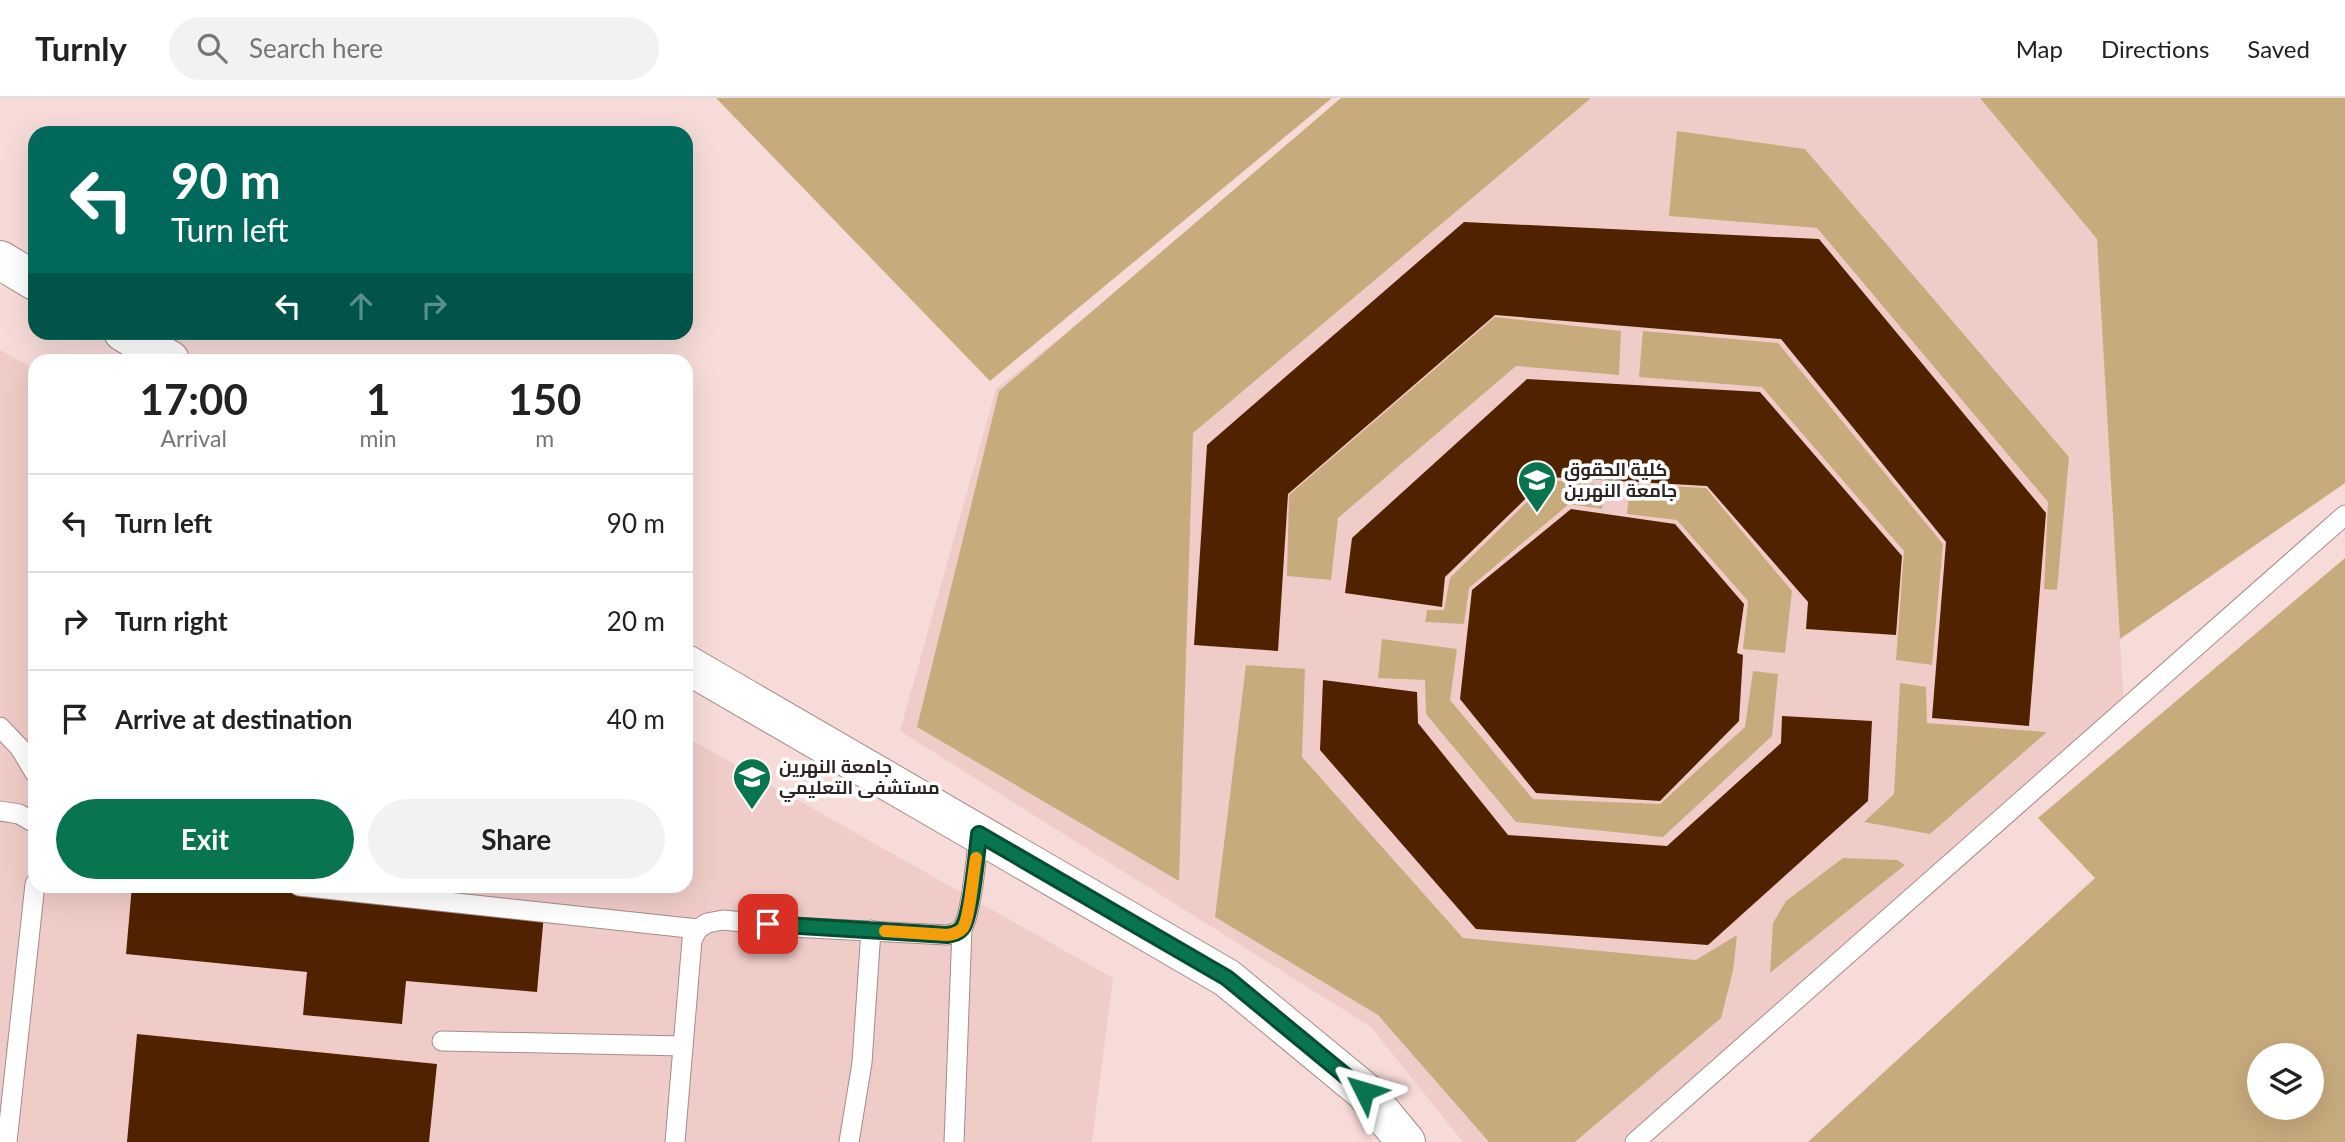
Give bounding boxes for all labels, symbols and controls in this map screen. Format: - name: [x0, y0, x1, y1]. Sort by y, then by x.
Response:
- search box: [169, 17, 659, 80]
- text: Turnly: [35, 28, 127, 68]
- icon: search: [193, 29, 231, 67]
- text: Search here: [249, 32, 383, 64]
- text: Map: [2016, 34, 2063, 63]
- text: Directions: [2101, 34, 2209, 63]
- text: Saved: [2247, 34, 2310, 63]
- text: 90 m: [171, 151, 281, 209]
- icon: left: [56, 154, 147, 245]
- text: Turn left: [171, 210, 288, 249]
- icon: left: [269, 287, 307, 325]
- icon: ahead: [342, 287, 380, 325]
- icon: right: [415, 287, 453, 325]
- text: 17:00: [140, 374, 248, 424]
- text: 1: [366, 374, 390, 424]
- text: 150: [508, 374, 581, 424]
- text: Arrival: [161, 424, 227, 452]
- text: min: [359, 424, 397, 452]
- text: m: [535, 424, 554, 452]
- place label: كلية الحقوق جامعة النهرين: [1564, 458, 1677, 502]
- school or university icon: كلية الحقوق جامعة النهرين: [1516, 459, 1558, 514]
- icon: left: [56, 504, 94, 542]
- text: Turn left: [115, 507, 212, 539]
- text: 90 m: [607, 507, 665, 539]
- icon: right: [56, 602, 94, 640]
- text: Turn right: [115, 605, 228, 637]
- text: 20 m: [607, 605, 665, 637]
- icon: arrive: [56, 700, 94, 738]
- text: Arrive at destination: [115, 703, 352, 735]
- text: 40 m: [607, 703, 665, 735]
- place label: جامعة النهرين مستشفى التعليمي: [779, 755, 940, 803]
- school or university icon: جامعة النهرين مستشفى التعليمي: [731, 756, 773, 811]
- button: Exit: [56, 799, 354, 879]
- button: Share: [368, 799, 665, 879]
- pin: [738, 894, 798, 954]
- icon: arrive: [749, 905, 787, 943]
- map controls: [2247, 1043, 2324, 1120]
- button: layers: [2247, 1043, 2324, 1120]
- position arrow: [1327, 1054, 1401, 1128]

